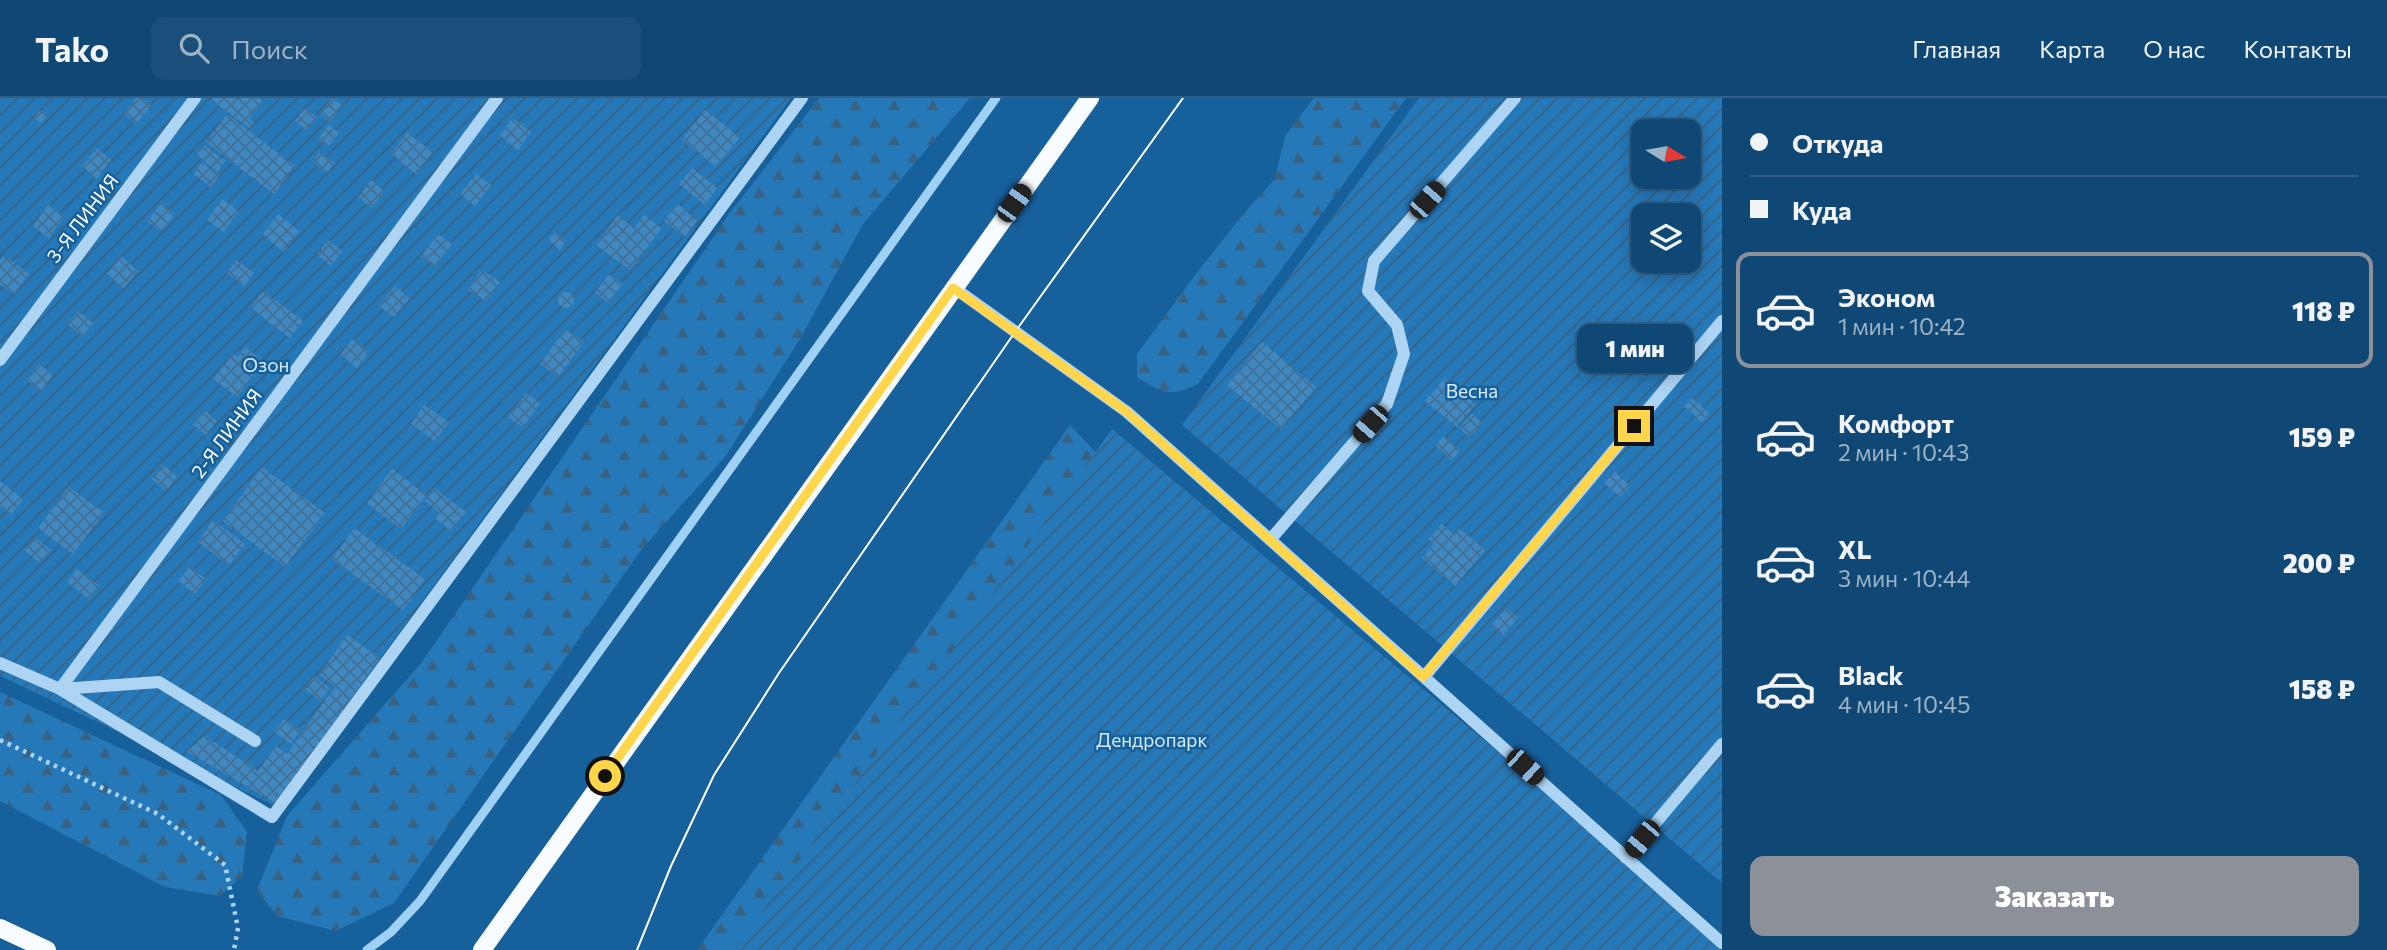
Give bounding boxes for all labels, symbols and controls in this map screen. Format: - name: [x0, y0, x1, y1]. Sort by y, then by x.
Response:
- search box: [151, 17, 641, 80]
- text: Tako: [35, 28, 109, 69]
- icon: search: [175, 29, 213, 67]
- text: Поиск: [231, 33, 308, 64]
- text: Главная: [1912, 34, 2001, 63]
- text: Карта: [2039, 34, 2105, 63]
- text: О нас: [2143, 34, 2205, 63]
- text: Контакты: [2243, 34, 2352, 63]
- north arrow: [1631, 119, 1701, 189]
- map controls: [1631, 119, 1701, 273]
- text: Откуда: [1792, 127, 1883, 158]
- street label: 3-Я ЛИНИЯ: [41, 169, 123, 267]
- car: [1406, 177, 1449, 223]
- car: [994, 180, 1035, 226]
- text: Куда: [1792, 194, 1852, 225]
- button: layers: [1631, 203, 1701, 273]
- icon: car: [1754, 279, 1817, 342]
- text: Эконом: [1838, 281, 1935, 312]
- text: 118 ₽: [2292, 295, 2355, 326]
- text: 1 мин · 10:42: [1838, 312, 1966, 340]
- callout: 1 мин: [1576, 324, 1692, 374]
- text: 1 мин: [1605, 334, 1665, 362]
- park label: Озон: [243, 353, 289, 376]
- park label: Весна: [1446, 379, 1498, 402]
- street label: 2-Я ЛИНИЯ: [186, 384, 266, 482]
- car: [1349, 401, 1392, 447]
- icon: car: [1754, 405, 1817, 468]
- text: Комфорт: [1838, 407, 1954, 438]
- route end: [1618, 410, 1650, 442]
- text: 159 ₽: [2289, 421, 2355, 452]
- text: 2 мин · 10:43: [1838, 438, 1969, 466]
- icon: car: [1754, 531, 1817, 594]
- text: XL: [1838, 533, 1872, 564]
- text: 200 ₽: [2283, 547, 2355, 578]
- text: 3 мин · 10:44: [1838, 564, 1970, 592]
- icon: car: [1754, 657, 1817, 720]
- text: Black: [1838, 659, 1904, 690]
- text: 158 ₽: [2289, 673, 2355, 704]
- text: 4 мин · 10:45: [1838, 690, 1970, 718]
- park label: Дендропарк: [1096, 728, 1208, 751]
- car: [1503, 745, 1548, 789]
- route start: [589, 760, 621, 792]
- car: [1621, 816, 1664, 862]
- button: Заказать: [1750, 856, 2359, 936]

